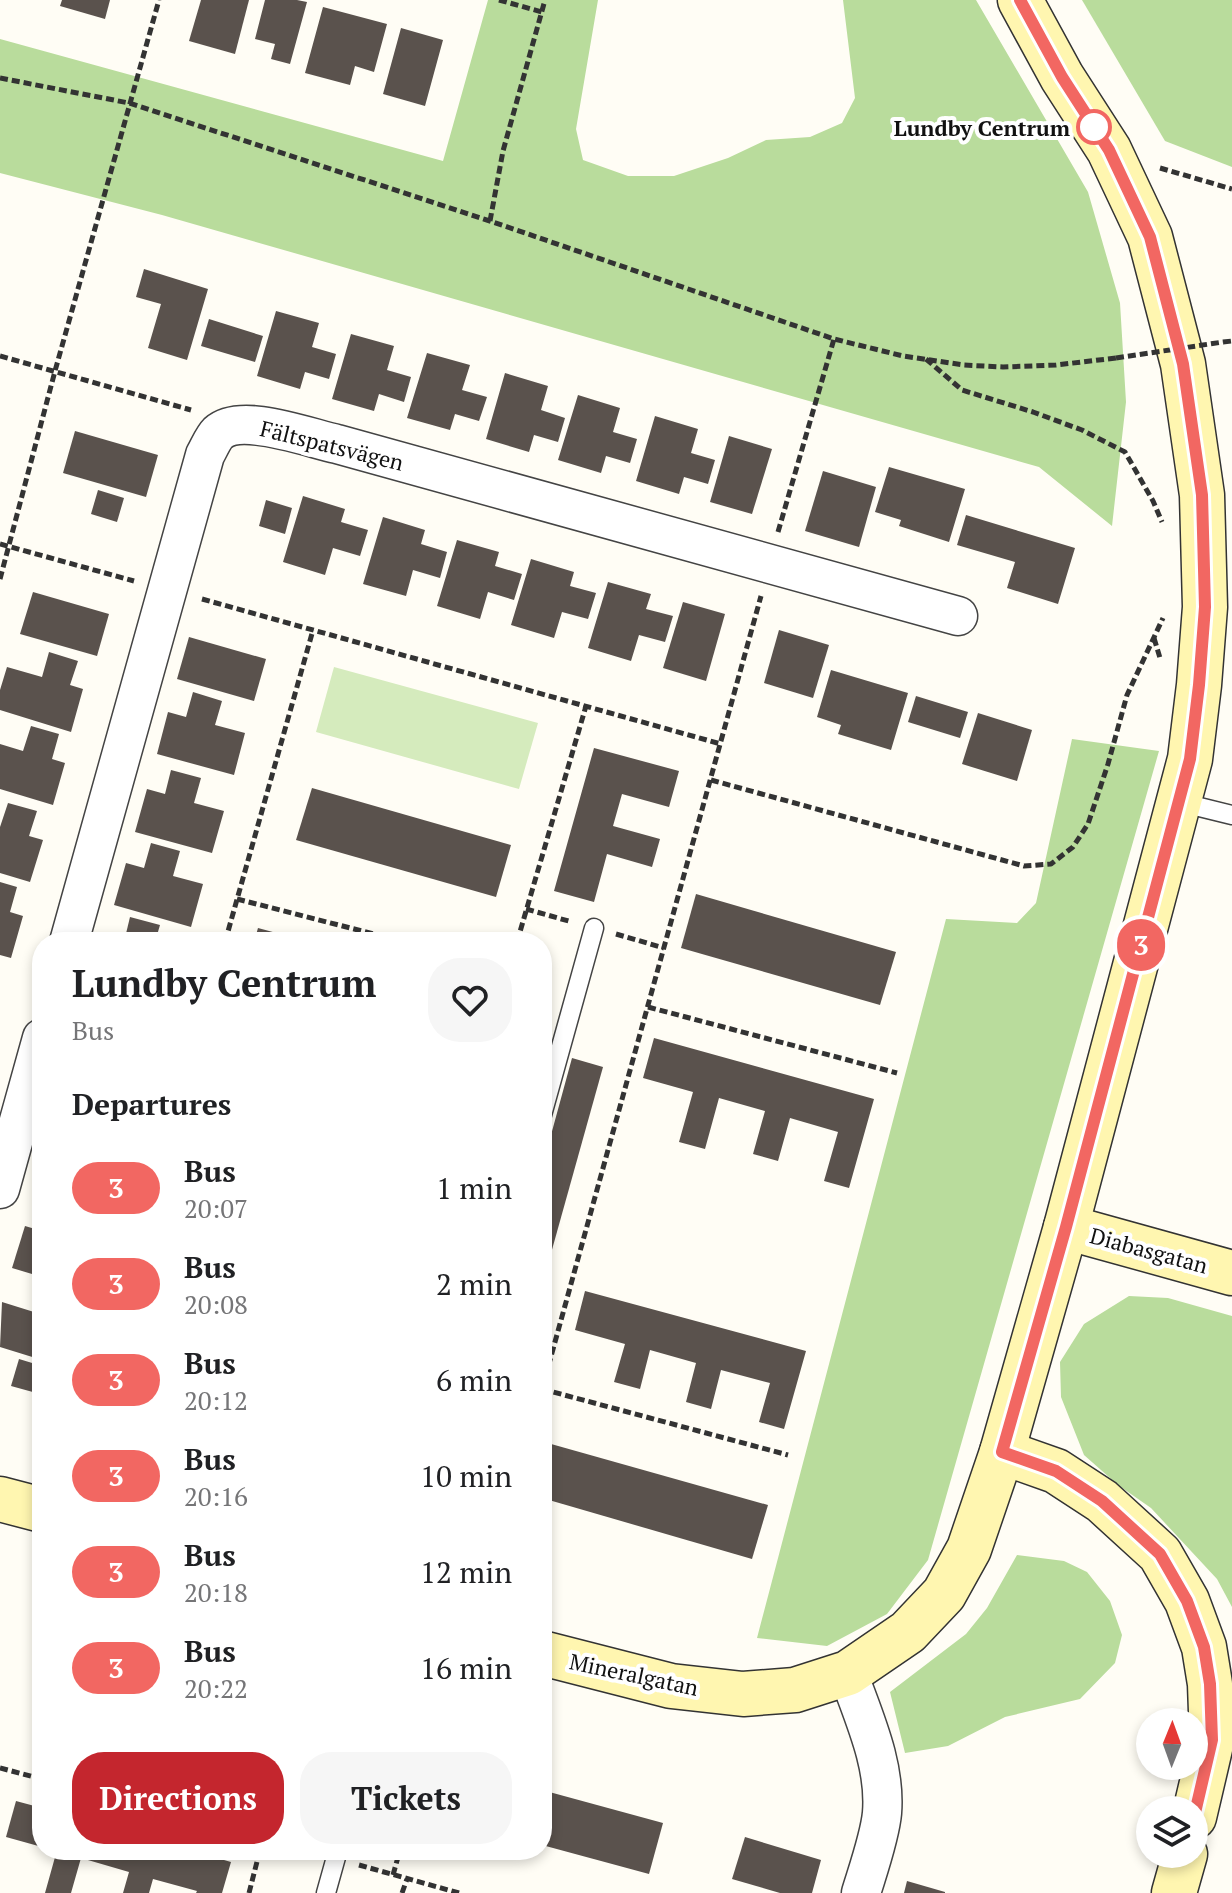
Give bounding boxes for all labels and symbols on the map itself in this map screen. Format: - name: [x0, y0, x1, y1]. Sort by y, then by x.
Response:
- marker: Lundby Centrum: [1077, 110, 1111, 144]
- place label: Lundby Centrum: [894, 113, 1071, 142]
- street label: Fältspatsvägen: [257, 413, 407, 477]
- line badge: 3: [1115, 919, 1167, 971]
- street label: Diabasgatan: [1087, 1220, 1211, 1280]
- street label: Mineralgatan: [567, 1646, 701, 1702]
- north arrow: [1136, 1708, 1208, 1780]

